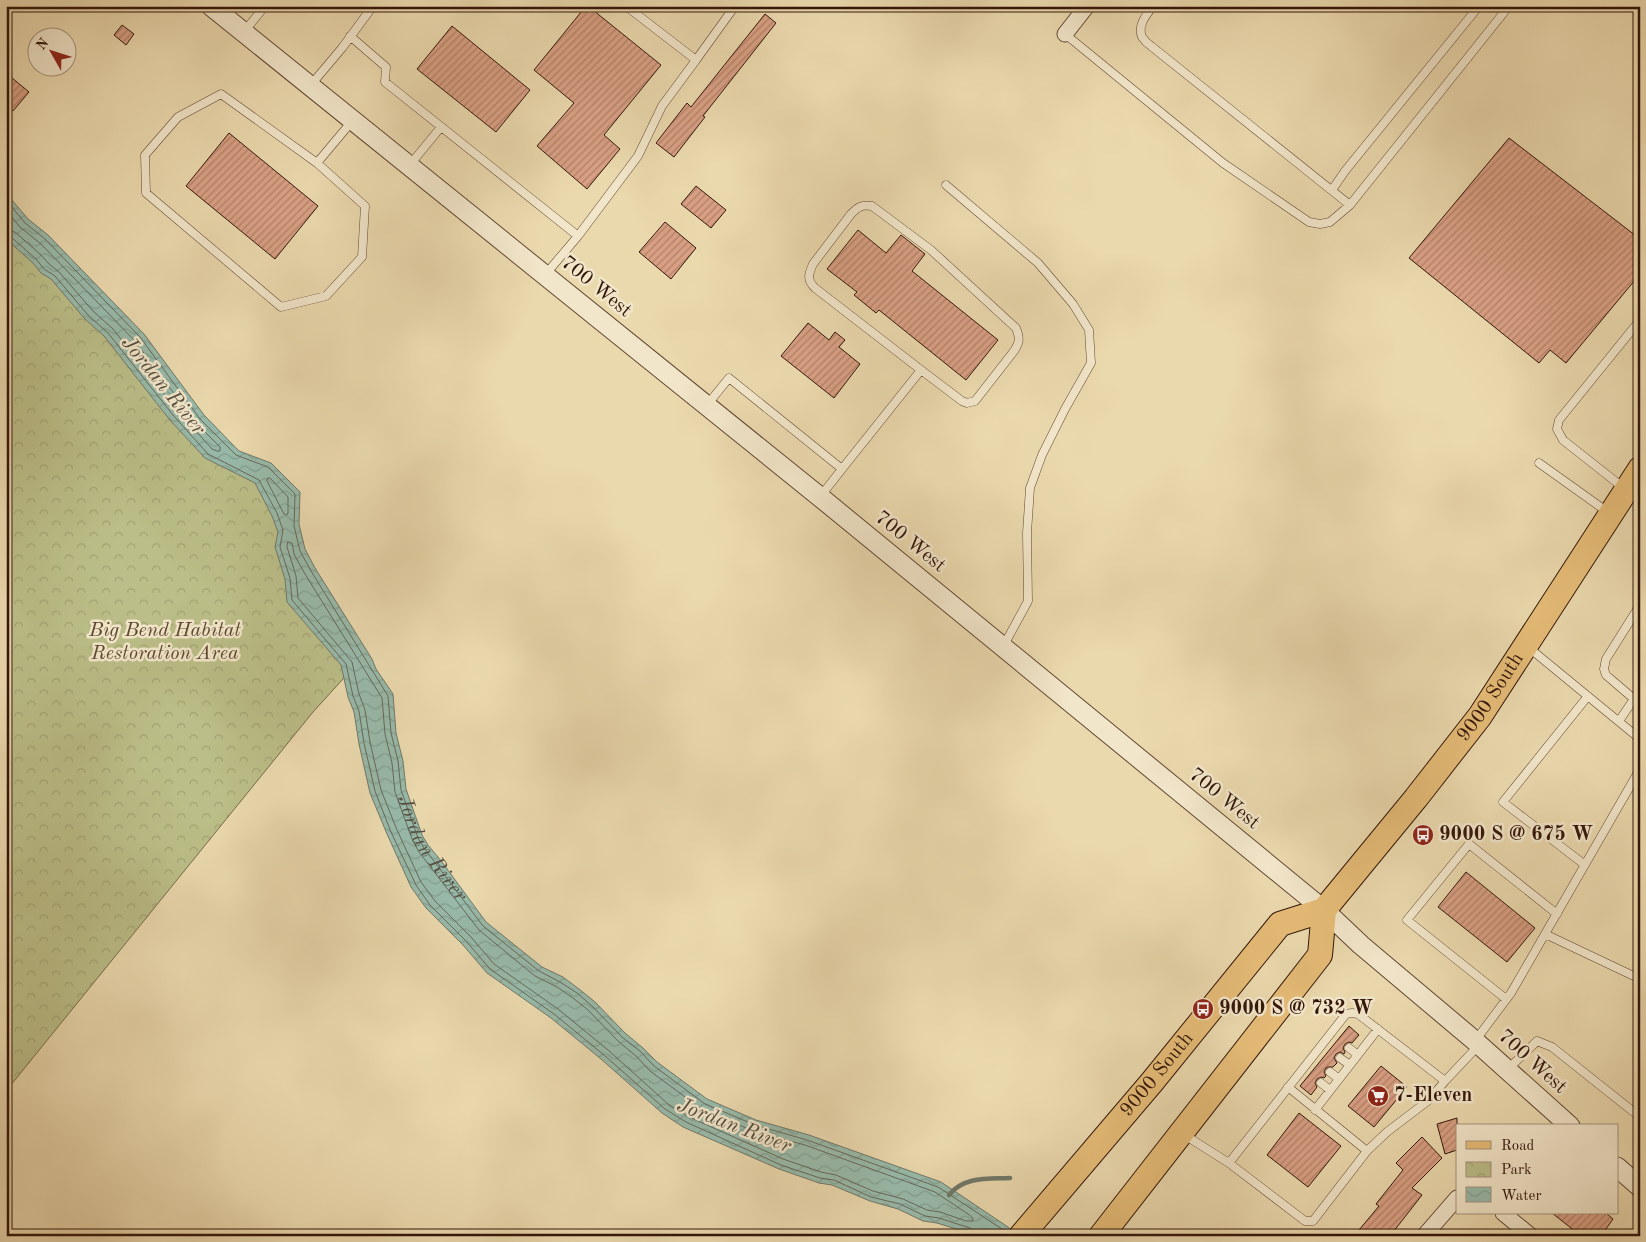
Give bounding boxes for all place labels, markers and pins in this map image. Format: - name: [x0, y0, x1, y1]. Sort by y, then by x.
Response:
- bus stop icon: 9000 S @ 675 W: [1411, 823, 1435, 847]
- place label: 9000 S @ 675 W: [1439, 824, 1593, 845]
- bus stop icon: 9000 S @ 732 W: [1191, 997, 1215, 1021]
- place label: 9000 S @ 732 W: [1219, 999, 1373, 1019]
- supermarket icon: 7-Eleven: [1366, 1084, 1390, 1108]
- place label: 7-Eleven: [1394, 1086, 1472, 1106]

